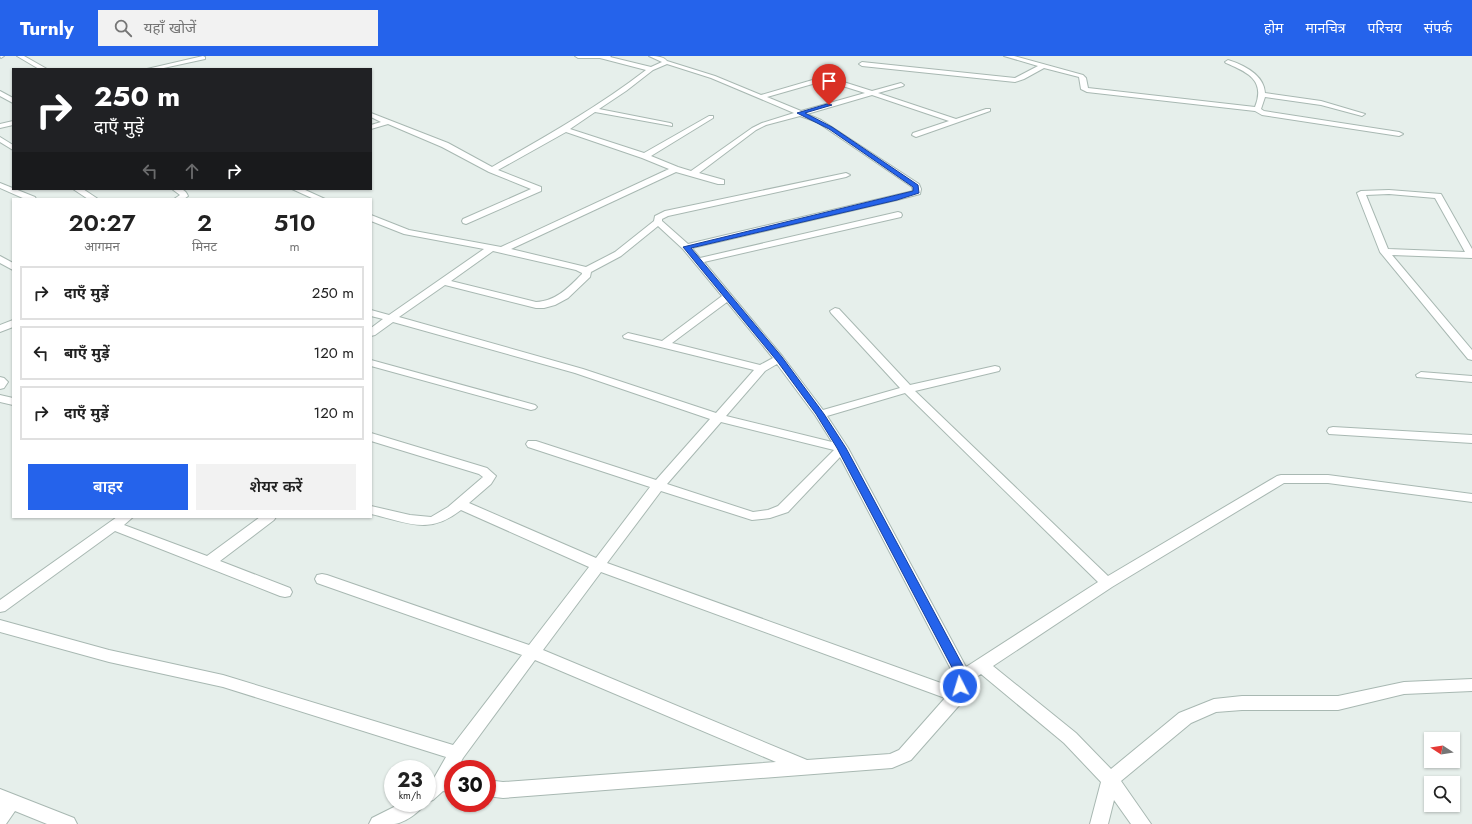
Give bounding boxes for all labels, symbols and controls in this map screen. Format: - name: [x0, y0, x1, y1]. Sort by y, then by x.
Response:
- search box: [98, 10, 378, 46]
- text: Turnly: [20, 15, 74, 42]
- icon: search: [112, 17, 134, 39]
- text: यहाँ खोजें: [144, 17, 196, 39]
- text: होम: [1264, 18, 1283, 38]
- text: मानचित्र: [1305, 18, 1346, 38]
- text: परिचय: [1368, 18, 1402, 38]
- text: संपर्क: [1424, 18, 1452, 38]
- pin: [812, 64, 846, 105]
- icon: arrive: [818, 70, 840, 92]
- text: 250 m: [94, 76, 180, 117]
- icon: right: [28, 84, 80, 136]
- text: दाएँ मुड़ें: [94, 114, 144, 140]
- icon: left: [139, 160, 161, 182]
- icon: ahead: [181, 160, 203, 182]
- icon: right: [223, 160, 245, 182]
- text: 20:27: [68, 205, 136, 240]
- text: 2: [197, 205, 212, 240]
- text: 510: [273, 205, 316, 240]
- text: आगमन: [84, 237, 120, 256]
- text: मिनट: [192, 237, 217, 256]
- text: m: [289, 237, 300, 256]
- icon: right: [30, 282, 52, 304]
- text: दाएँ मुड़ें: [64, 282, 109, 304]
- text: 250 m: [312, 282, 354, 304]
- icon: left: [30, 342, 52, 364]
- text: बाएँ मुड़ें: [64, 342, 110, 364]
- text: 120 m: [314, 342, 354, 364]
- icon: right: [30, 402, 52, 424]
- text: दाएँ मुड़ें: [64, 402, 109, 424]
- text: 120 m: [314, 402, 354, 424]
- button: बाहर: [28, 464, 188, 510]
- button: शेयर करें: [196, 464, 356, 510]
- position arrow: [939, 665, 981, 707]
- north arrow: [1424, 732, 1460, 768]
- map controls: [1424, 732, 1460, 812]
- speed limit sign: 30: [444, 760, 496, 812]
- text: 23: [397, 766, 423, 795]
- button: search: [1424, 776, 1460, 812]
- text: km/h: [399, 788, 421, 803]

